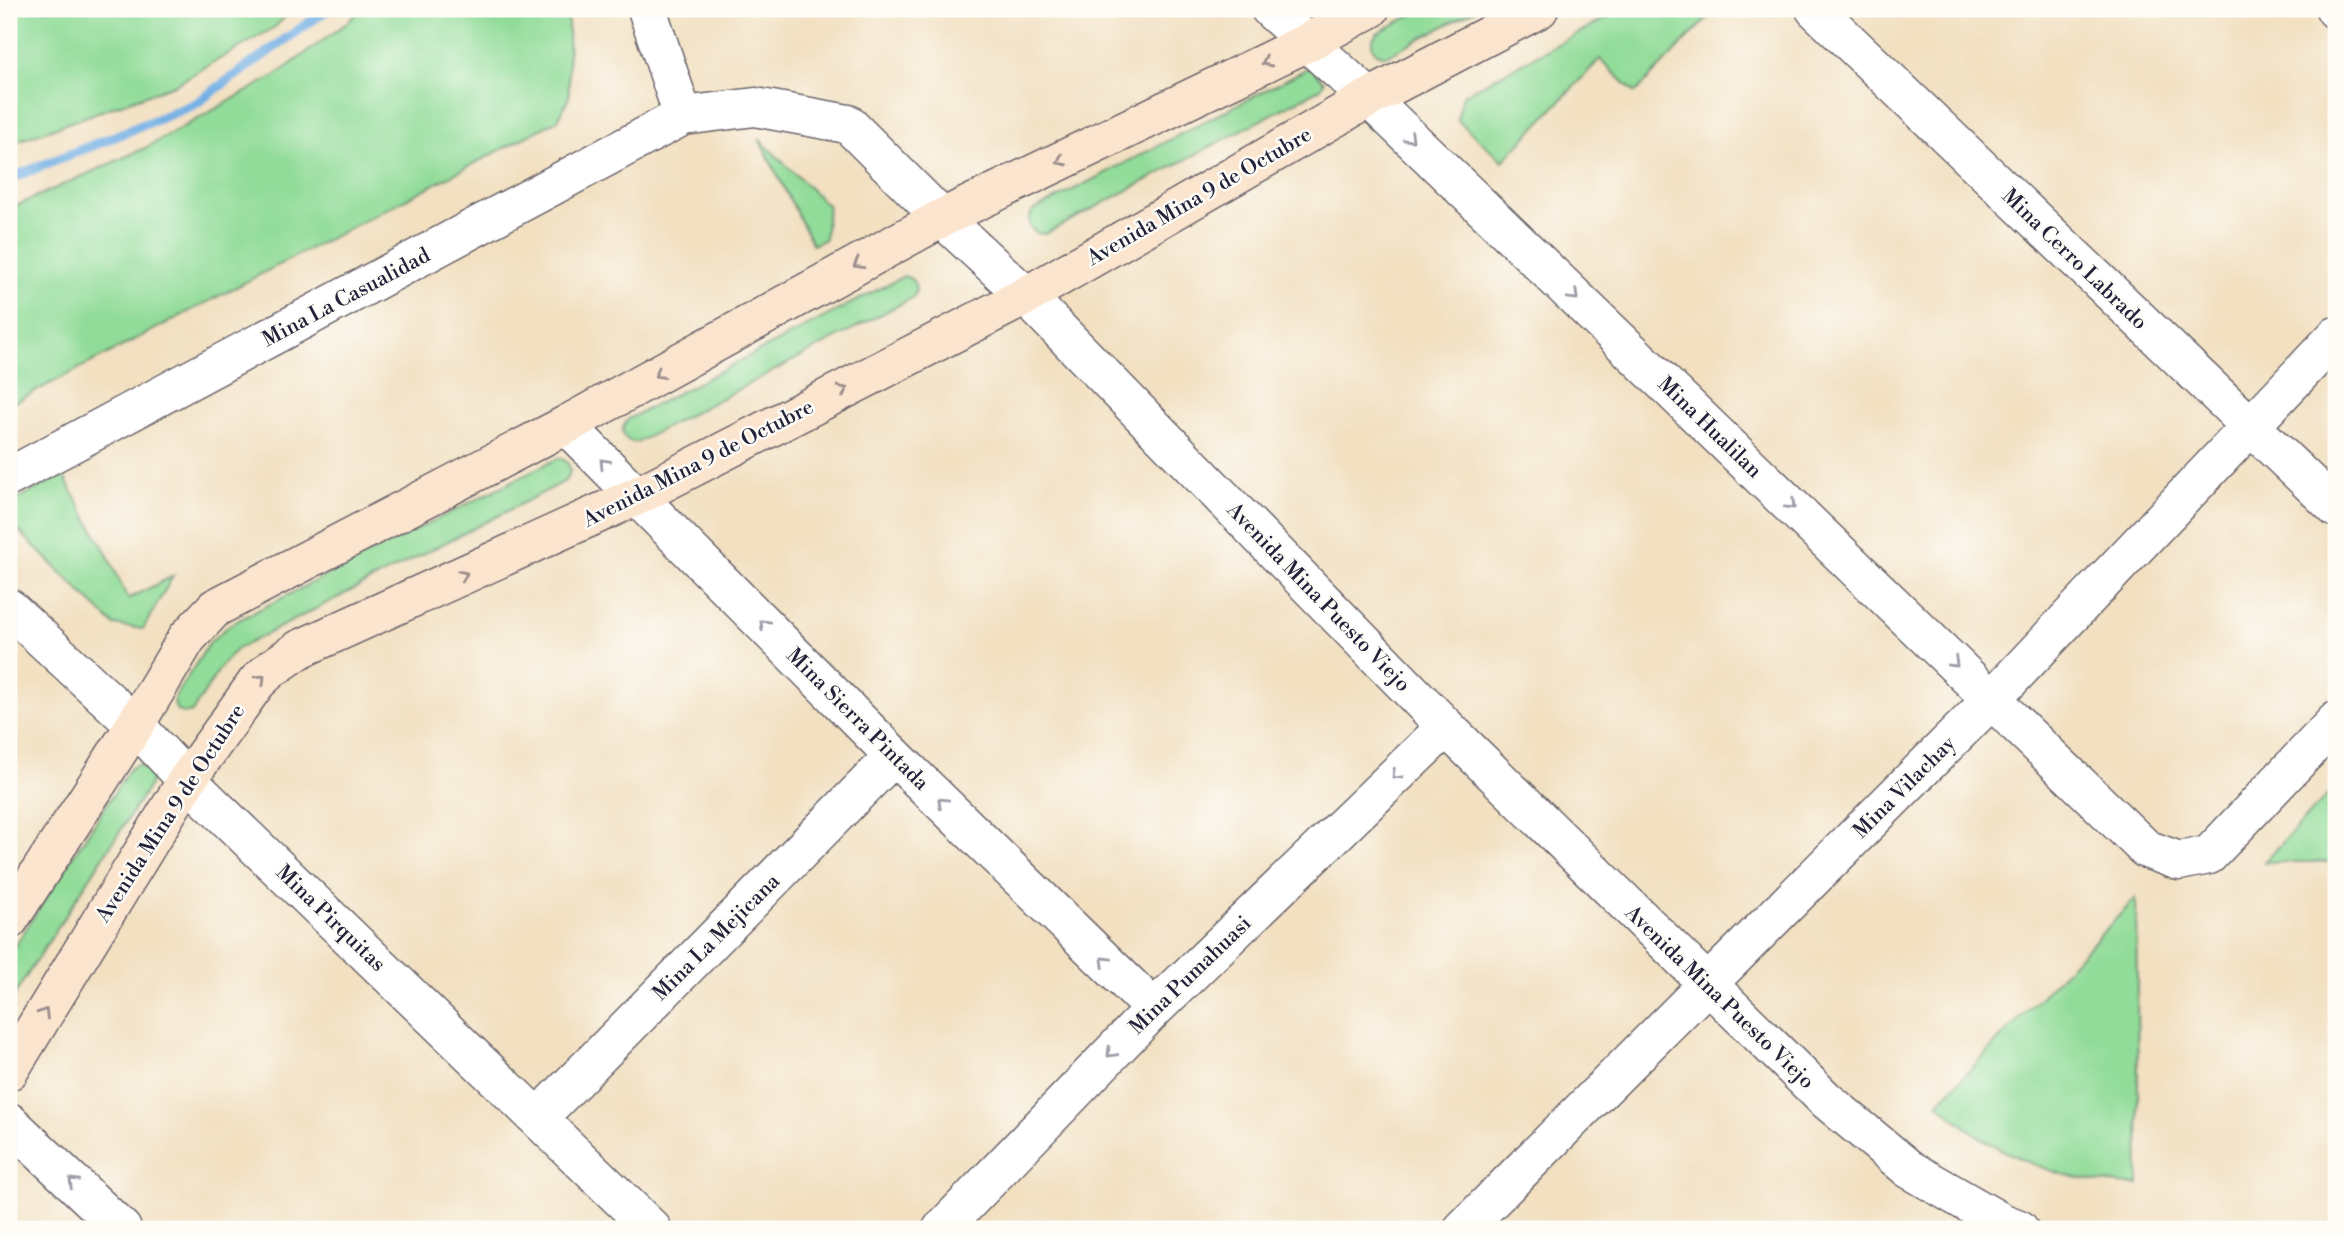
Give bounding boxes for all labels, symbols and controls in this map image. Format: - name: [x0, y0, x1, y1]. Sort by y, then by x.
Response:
- one-way arrow: [1261, 54, 1273, 68]
- street label: Avenida Mina 9 de Octubre: [1082, 122, 1317, 272]
- one-way arrow: [1402, 129, 1415, 142]
- one-way arrow: [1056, 152, 1068, 166]
- street label: Mina Cerro Labrado: [1996, 184, 2152, 336]
- street label: Mina La Casualidad: [258, 243, 435, 353]
- one-way arrow: [853, 256, 865, 269]
- one-way arrow: [1566, 287, 1579, 300]
- one-way arrow: [653, 366, 666, 379]
- street label: Mina Hualilan: [1652, 372, 1767, 484]
- one-way arrow: [836, 384, 848, 398]
- street label: Avenida Mina 9 de Octubre: [578, 394, 818, 534]
- one-way arrow: [599, 458, 612, 471]
- one-way arrow: [1783, 496, 1796, 509]
- street label: Avenida Mina Puesto Viejo: [1220, 497, 1416, 698]
- one-way arrow: [456, 569, 468, 583]
- one-way arrow: [759, 620, 772, 633]
- street label: Mina Sierra Pintada: [781, 643, 934, 797]
- one-way arrow: [1946, 654, 1959, 667]
- one-way arrow: [253, 674, 266, 687]
- street label: Avenida Mina 9 de Octubre: [90, 699, 251, 928]
- street label: Mina Vilachay: [1848, 731, 1962, 844]
- one-way arrow: [1392, 766, 1405, 779]
- one-way arrow: [937, 798, 950, 811]
- street label: Mina Pirquitas: [270, 860, 391, 978]
- street label: Mina La Mejicana: [648, 868, 786, 1007]
- street label: Avenida Mina Puesto Viejo: [1618, 900, 1819, 1095]
- street label: Mina Pumahuasi: [1124, 911, 1257, 1041]
- one-way arrow: [1100, 957, 1113, 970]
- one-way arrow: [36, 1007, 49, 1020]
- one-way arrow: [1106, 1045, 1119, 1058]
- one-way arrow: [68, 1178, 81, 1191]

